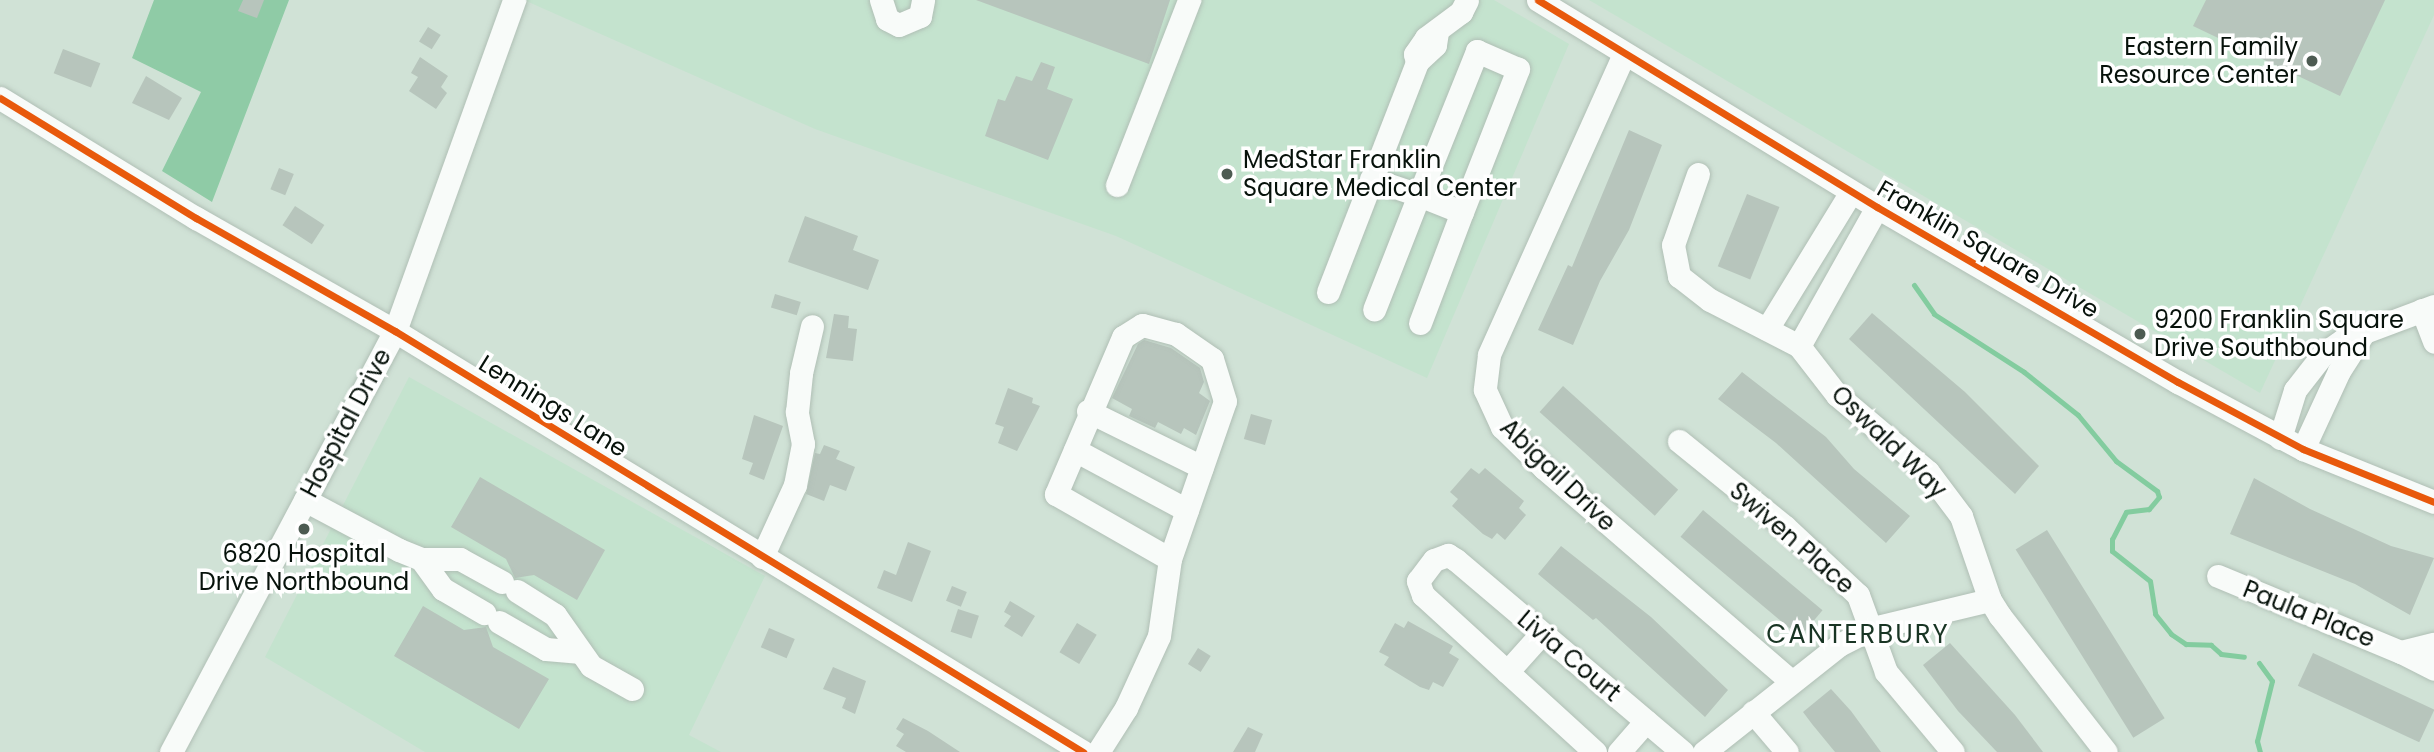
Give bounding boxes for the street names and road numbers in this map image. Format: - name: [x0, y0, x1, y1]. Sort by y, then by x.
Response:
- street label: Franklin Square Drive: [1872, 174, 2104, 324]
- street label: Hospital Drive: [295, 344, 397, 502]
- street label: Lennings Lane: [474, 349, 632, 463]
- street label: Oswald Way: [1825, 380, 1953, 504]
- street label: Abigail Drive: [1494, 413, 1622, 537]
- street label: Swiven Place: [1724, 476, 1860, 600]
- street label: Paula Place: [2239, 575, 2379, 653]
- street label: Livia Court: [1512, 605, 1626, 707]

